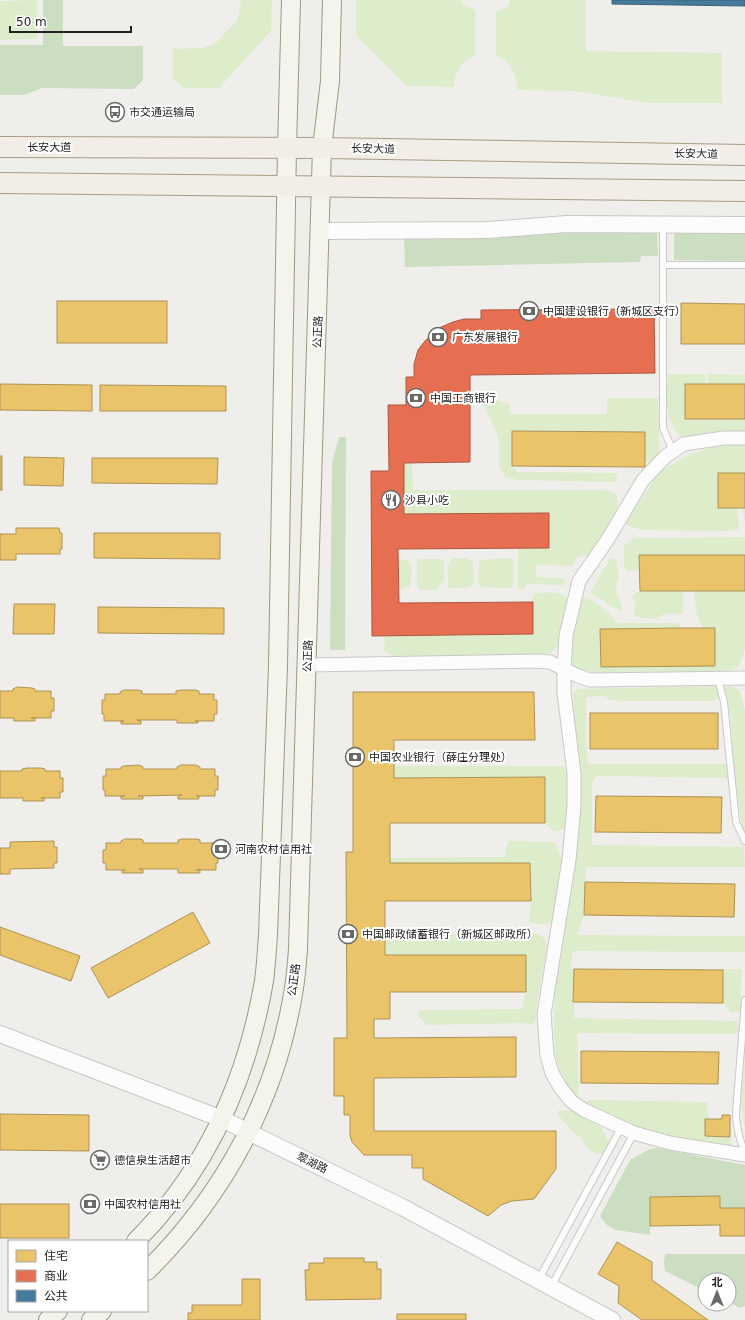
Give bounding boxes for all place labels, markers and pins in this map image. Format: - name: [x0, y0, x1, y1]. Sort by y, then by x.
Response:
- bus stop icon: 市交通运输局: [104, 101, 126, 123]
- place label: 市交通运输局: [129, 106, 195, 119]
- bank icon: 中国建设银行（新城区支行）: [518, 300, 540, 322]
- place label: 中国建设银行（新城区支行）: [543, 305, 686, 318]
- bank icon: 广东发展银行: [427, 326, 449, 348]
- place label: 广东发展银行: [452, 331, 518, 344]
- bank icon: 中国工商银行: [405, 387, 427, 409]
- place label: 中国工商银行: [430, 392, 496, 405]
- restaurant icon: 沙县小吃: [380, 489, 402, 511]
- place label: 沙县小吃: [405, 494, 449, 507]
- bank icon: 中国农业银行（薛庄分理处）: [344, 746, 366, 768]
- place label: 中国农业银行（薛庄分理处）: [369, 751, 512, 764]
- bank icon: 河南农村信用社: [210, 838, 232, 860]
- place label: 河南农村信用社: [235, 843, 312, 856]
- bank icon: 中国邮政储蓄银行（新城区邮政所）: [337, 923, 359, 945]
- place label: 中国邮政储蓄银行（新城区邮政所）: [362, 928, 538, 941]
- supermarket icon: 德信泉生活超市: [89, 1149, 111, 1171]
- place label: 德信泉生活超市: [114, 1154, 191, 1167]
- bank icon: 中国农村信用社: [79, 1193, 101, 1215]
- place label: 中国农村信用社: [104, 1198, 181, 1211]

